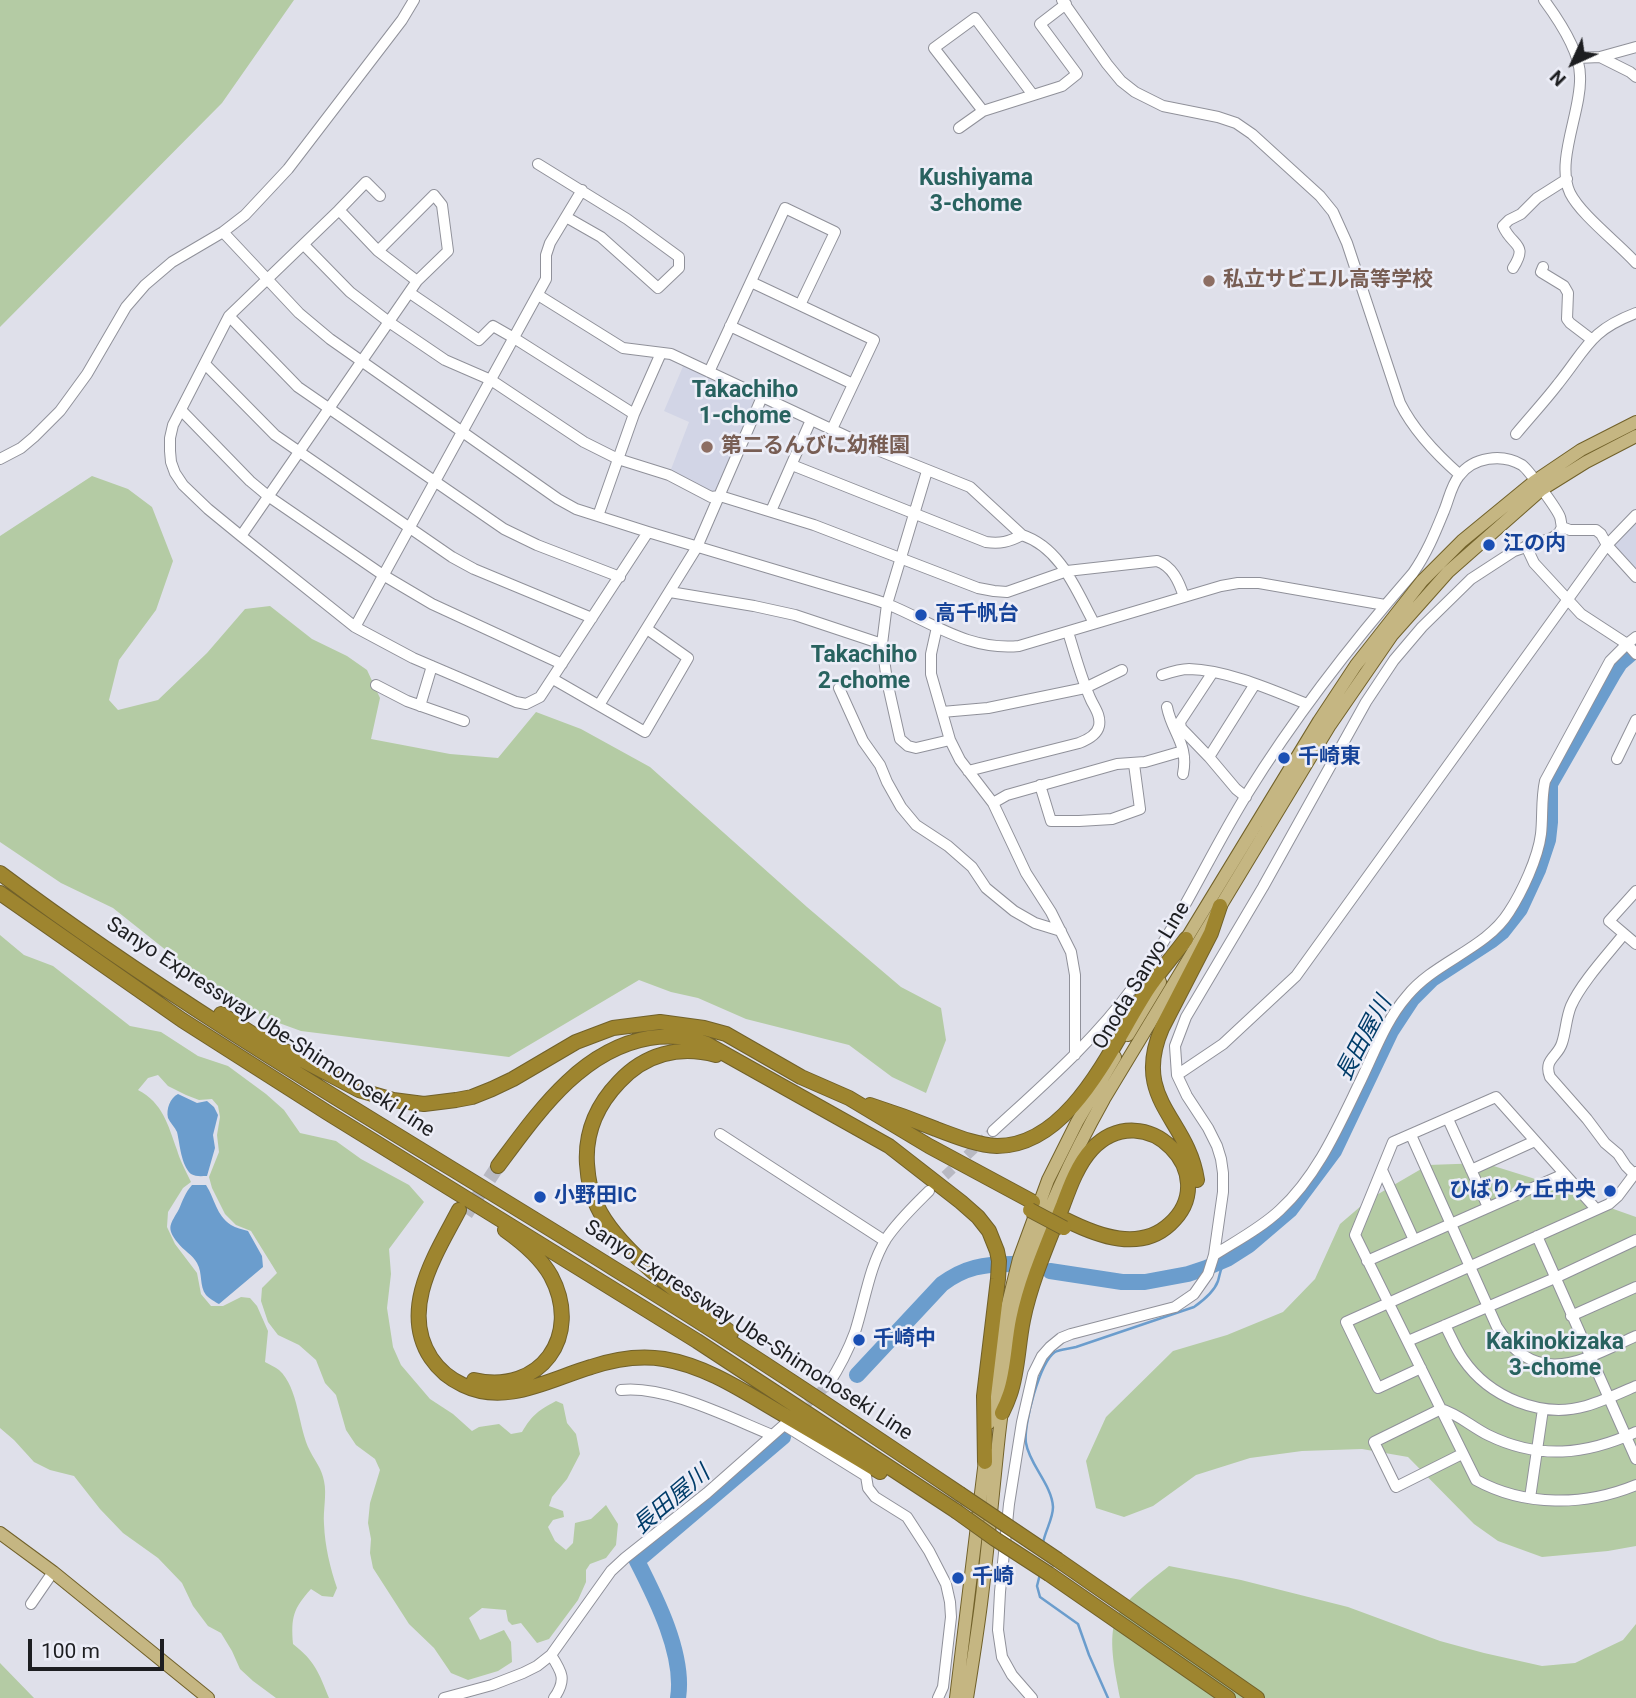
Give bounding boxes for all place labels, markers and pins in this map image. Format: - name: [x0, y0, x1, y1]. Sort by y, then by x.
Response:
- place label: 私立サビエル高等学校: [1223, 268, 1433, 294]
- marker: 私立サビエル高等学校: [1201, 273, 1217, 289]
- place label: 第二るんびに幼稚園: [721, 434, 910, 460]
- marker: 第二るんびに幼稚園: [699, 439, 715, 455]
- place label: 江の内: [1503, 532, 1566, 558]
- marker: 江の内: [1481, 537, 1497, 553]
- place label: 高千帆台: [935, 602, 1019, 628]
- marker: 高千帆台: [913, 607, 929, 623]
- place label: 千崎東: [1298, 745, 1361, 771]
- marker: 千崎東: [1276, 750, 1292, 766]
- place label: ひばりヶ丘中央: [1449, 1178, 1596, 1204]
- marker: ひばりヶ丘中央: [1602, 1183, 1618, 1199]
- place label: 小野田IC: [554, 1184, 637, 1210]
- marker: 小野田IC: [532, 1189, 548, 1205]
- place label: 千崎中: [873, 1327, 936, 1353]
- marker: 千崎中: [851, 1332, 867, 1348]
- place label: 千崎: [972, 1565, 1014, 1591]
- marker: 千崎: [950, 1570, 966, 1586]

